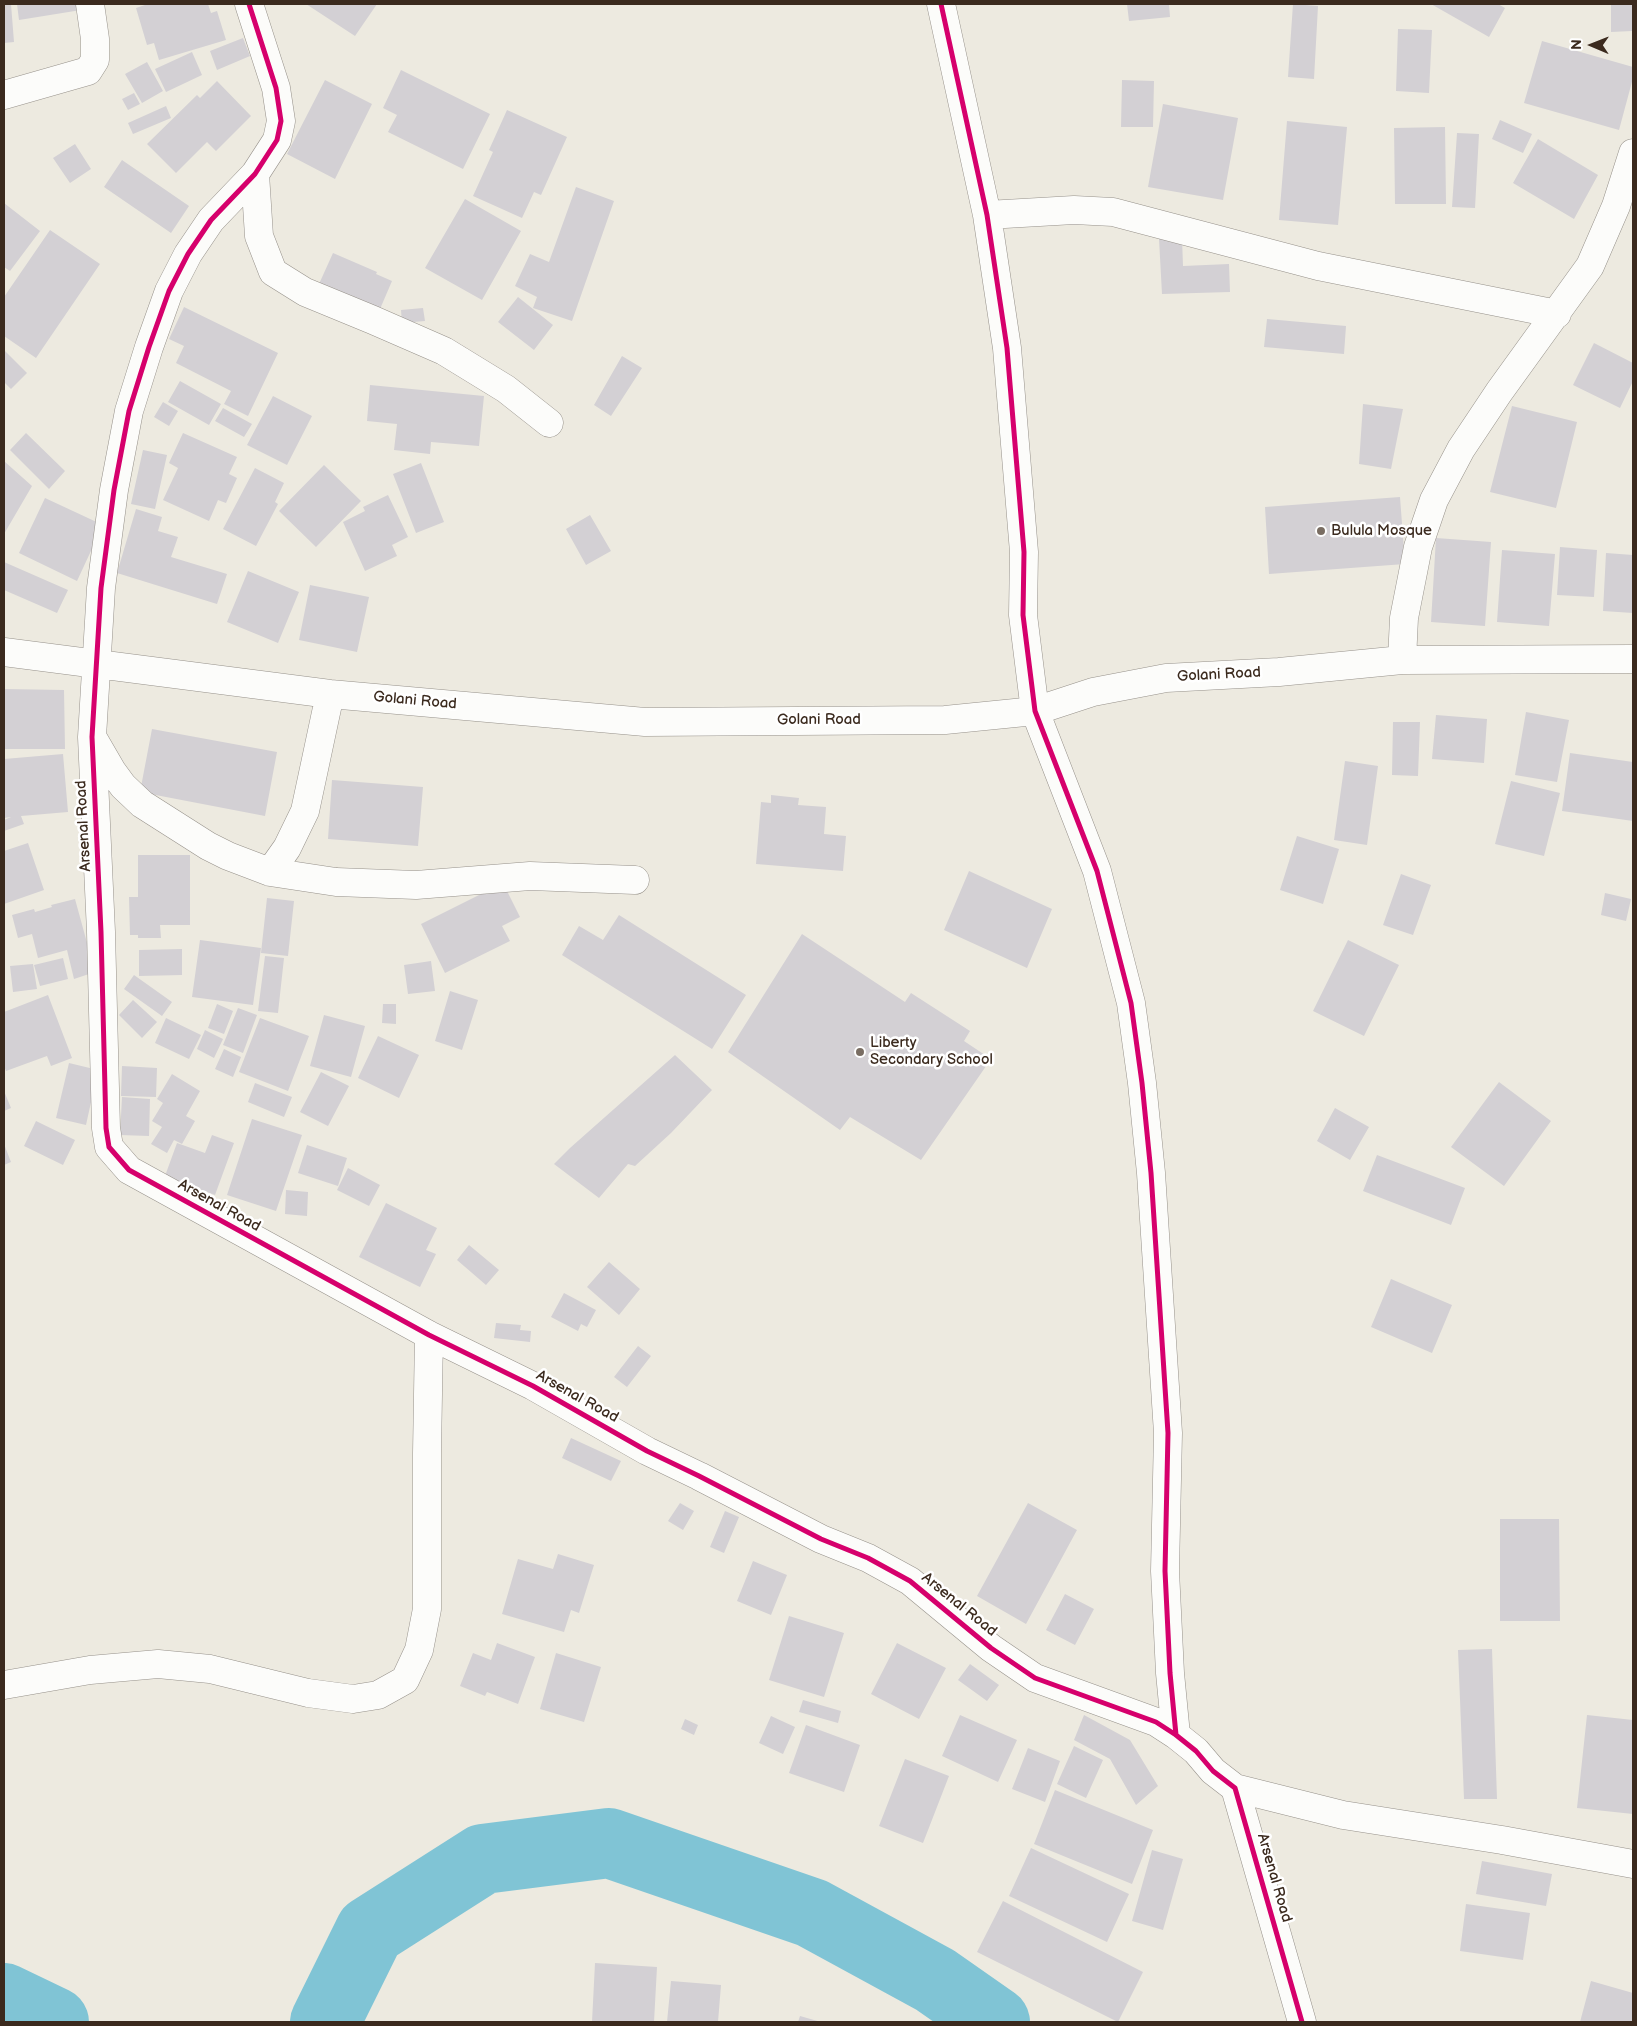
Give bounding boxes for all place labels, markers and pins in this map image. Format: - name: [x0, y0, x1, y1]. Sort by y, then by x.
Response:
- place label: Bulula Mosque: [1331, 522, 1432, 540]
- marker: Bulula Mosque: [1315, 525, 1327, 537]
- place label: Liberty Secondary School: [870, 1034, 993, 1069]
- marker: Liberty Secondary School: [854, 1046, 866, 1058]

